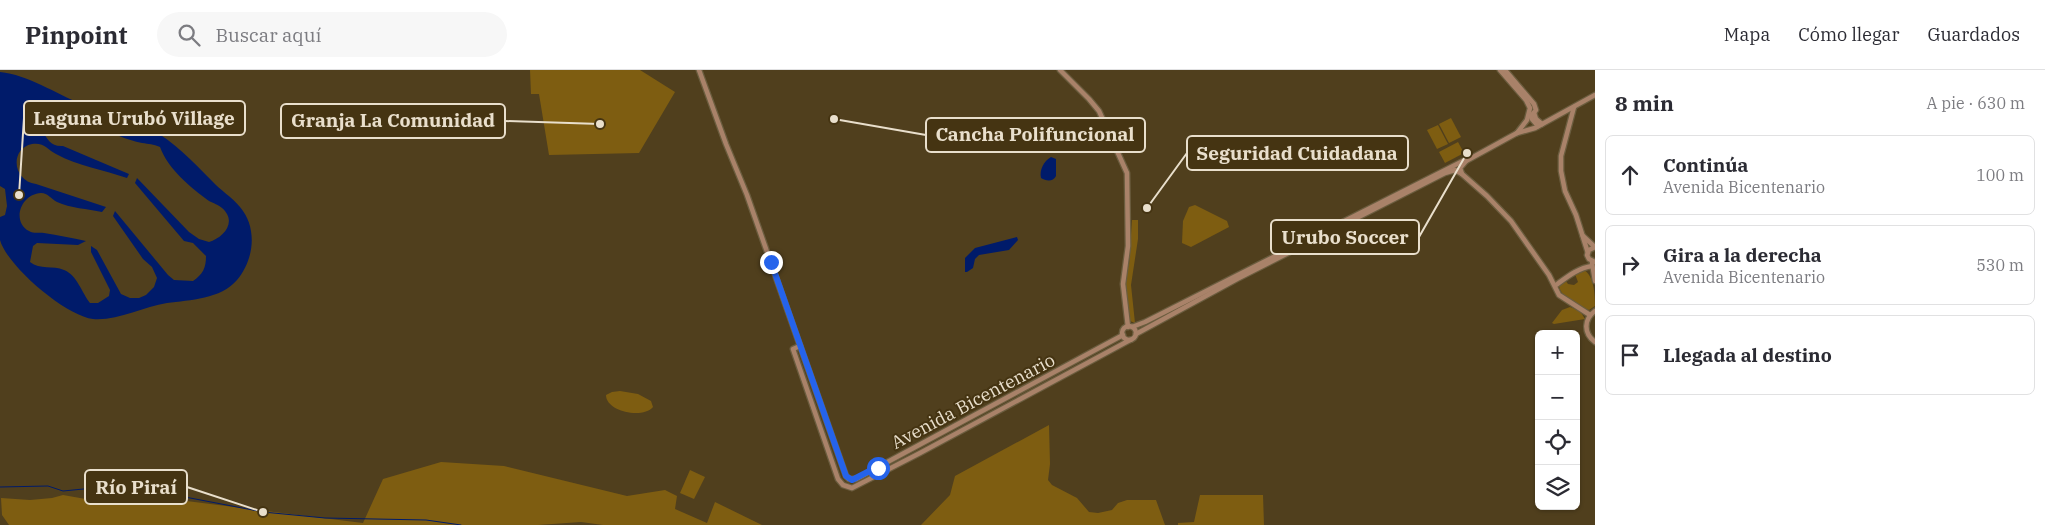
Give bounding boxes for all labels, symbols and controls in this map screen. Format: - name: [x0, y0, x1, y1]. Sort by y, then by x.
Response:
- search box: [157, 12, 507, 57]
- text: Pinpoint: [25, 19, 127, 51]
- icon: search: [175, 21, 203, 49]
- text: Buscar aquí: [215, 23, 321, 47]
- text: Mapa: [1724, 23, 1770, 46]
- text: Cómo llegar: [1798, 23, 1899, 46]
- text: Guardados: [1927, 23, 2020, 46]
- text: 8 min: [1615, 89, 1674, 117]
- text: A pie · 630 m: [1927, 93, 2025, 113]
- callout: Laguna Urubó Village: [24, 101, 245, 135]
- callout: Granja La Comunidad: [281, 104, 505, 138]
- text: Laguna Urubó Village: [33, 106, 235, 130]
- text: Granja La Comunidad: [291, 108, 495, 132]
- callout: Cancha Polifuncional: [926, 118, 1145, 152]
- text: Cancha Polifuncional: [935, 122, 1135, 146]
- callout: Seguridad Cuidadana: [1187, 136, 1408, 170]
- text: Seguridad Cuidadana: [1196, 141, 1398, 165]
- text: Continúa: [1663, 153, 1748, 177]
- icon: ahead: [1616, 161, 1644, 189]
- text: 100 m: [1976, 165, 2024, 185]
- text: Avenida Bicentenario: [1663, 177, 1825, 197]
- callout: Urubo Soccer: [1271, 220, 1419, 254]
- text: Urubo Soccer: [1281, 225, 1409, 249]
- text: Gira a la derecha: [1663, 243, 1822, 267]
- route end: [760, 251, 783, 274]
- icon: right: [1616, 251, 1644, 279]
- text: 530 m: [1976, 255, 2024, 275]
- text: Avenida Bicentenario: [1663, 267, 1825, 287]
- map controls: [1535, 330, 1580, 510]
- button: +: [1535, 330, 1580, 375]
- icon: arrive: [1616, 341, 1644, 369]
- text: Llegada al destino: [1663, 343, 1832, 367]
- street label: Avenida Bicentenario: [887, 348, 1059, 454]
- button: −: [1535, 375, 1580, 420]
- button: locate: [1535, 420, 1580, 465]
- route start: [867, 457, 890, 480]
- button: layers: [1535, 465, 1580, 510]
- callout: Río Piraí: [85, 470, 187, 504]
- text: Río Piraí: [95, 475, 177, 499]

